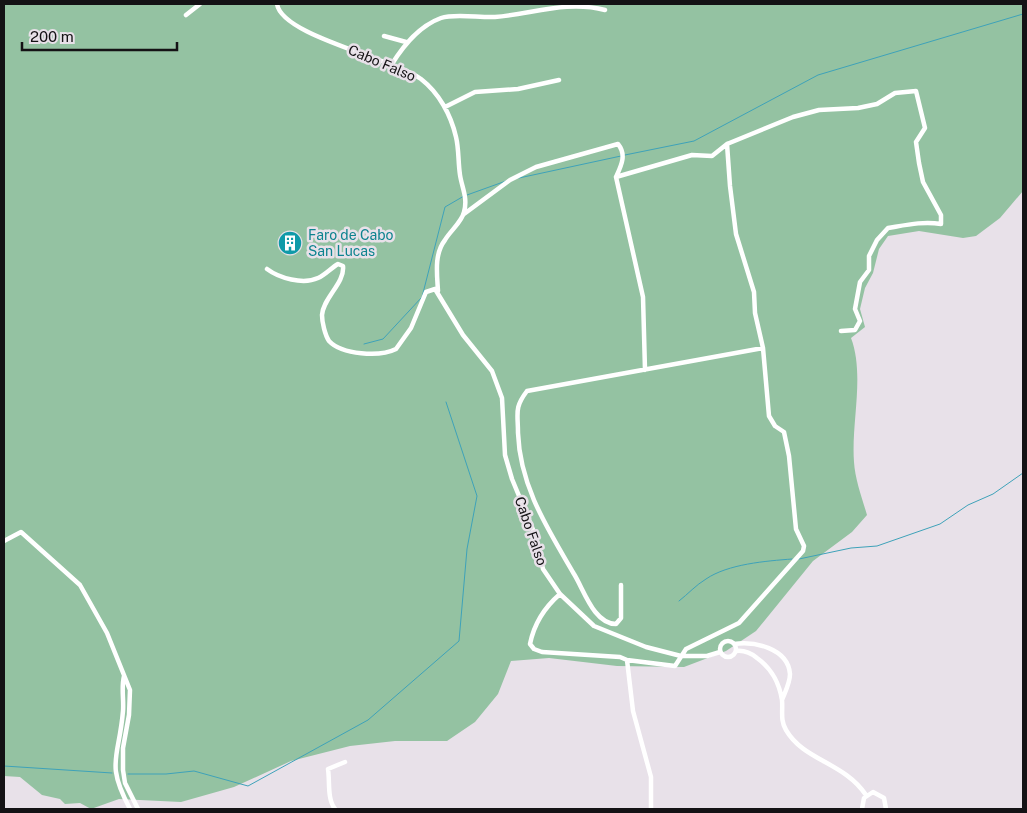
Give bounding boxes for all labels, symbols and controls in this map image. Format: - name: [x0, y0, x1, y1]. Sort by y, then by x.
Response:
- scale bar: [22, 20, 178, 52]
- text: 200 m: [30, 28, 74, 45]
- street label: Cabo Falso: [346, 42, 418, 84]
- place label: Faro de Cabo San Lucas: [308, 227, 394, 259]
- building icon: Faro de Cabo San Lucas: [277, 230, 303, 256]
- street label: Cabo Falso: [512, 494, 550, 568]

